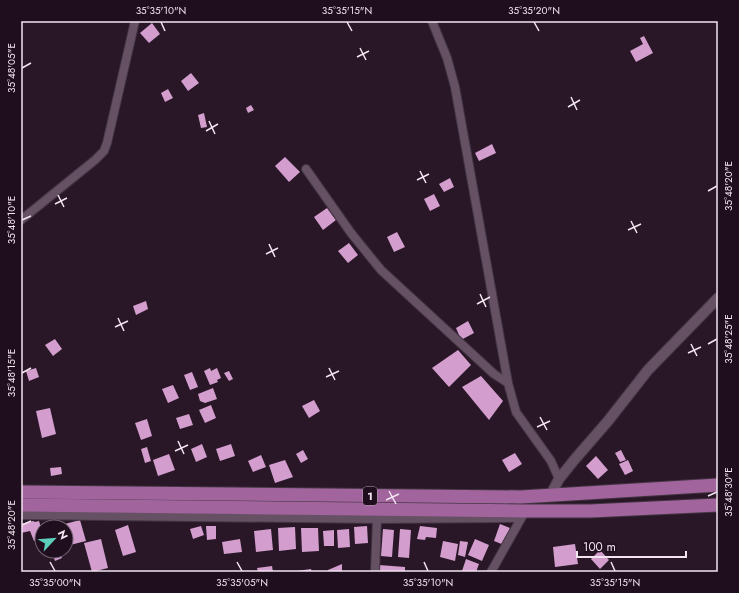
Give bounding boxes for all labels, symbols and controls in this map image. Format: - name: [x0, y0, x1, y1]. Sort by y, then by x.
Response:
- text: 35°35'10"N: [136, 3, 186, 18]
- text: 35°35'15"N: [322, 3, 372, 18]
- text: 35°35'20"N: [508, 3, 560, 18]
- text: 35°48'05"E: [4, 43, 19, 93]
- text: 35°48'20"E: [721, 161, 736, 211]
- text: 35°48'10"E: [4, 196, 19, 244]
- text: 35°48'25"E: [721, 314, 736, 364]
- text: 35°48'15"E: [4, 349, 19, 397]
- text: 35°48'30"E: [721, 467, 736, 517]
- road number: 1: [363, 487, 377, 505]
- text: 35°48'20"E: [4, 500, 19, 550]
- north arrow: [34, 519, 74, 559]
- text: N: [54, 527, 72, 542]
- scale bar: [577, 533, 686, 559]
- text: 100 m: [583, 538, 616, 556]
- text: 35°35'00"N: [29, 575, 81, 590]
- text: 35°35'05"N: [216, 575, 268, 590]
- text: 35°35'10"N: [403, 575, 453, 590]
- text: 35°35'15"N: [590, 575, 640, 590]

